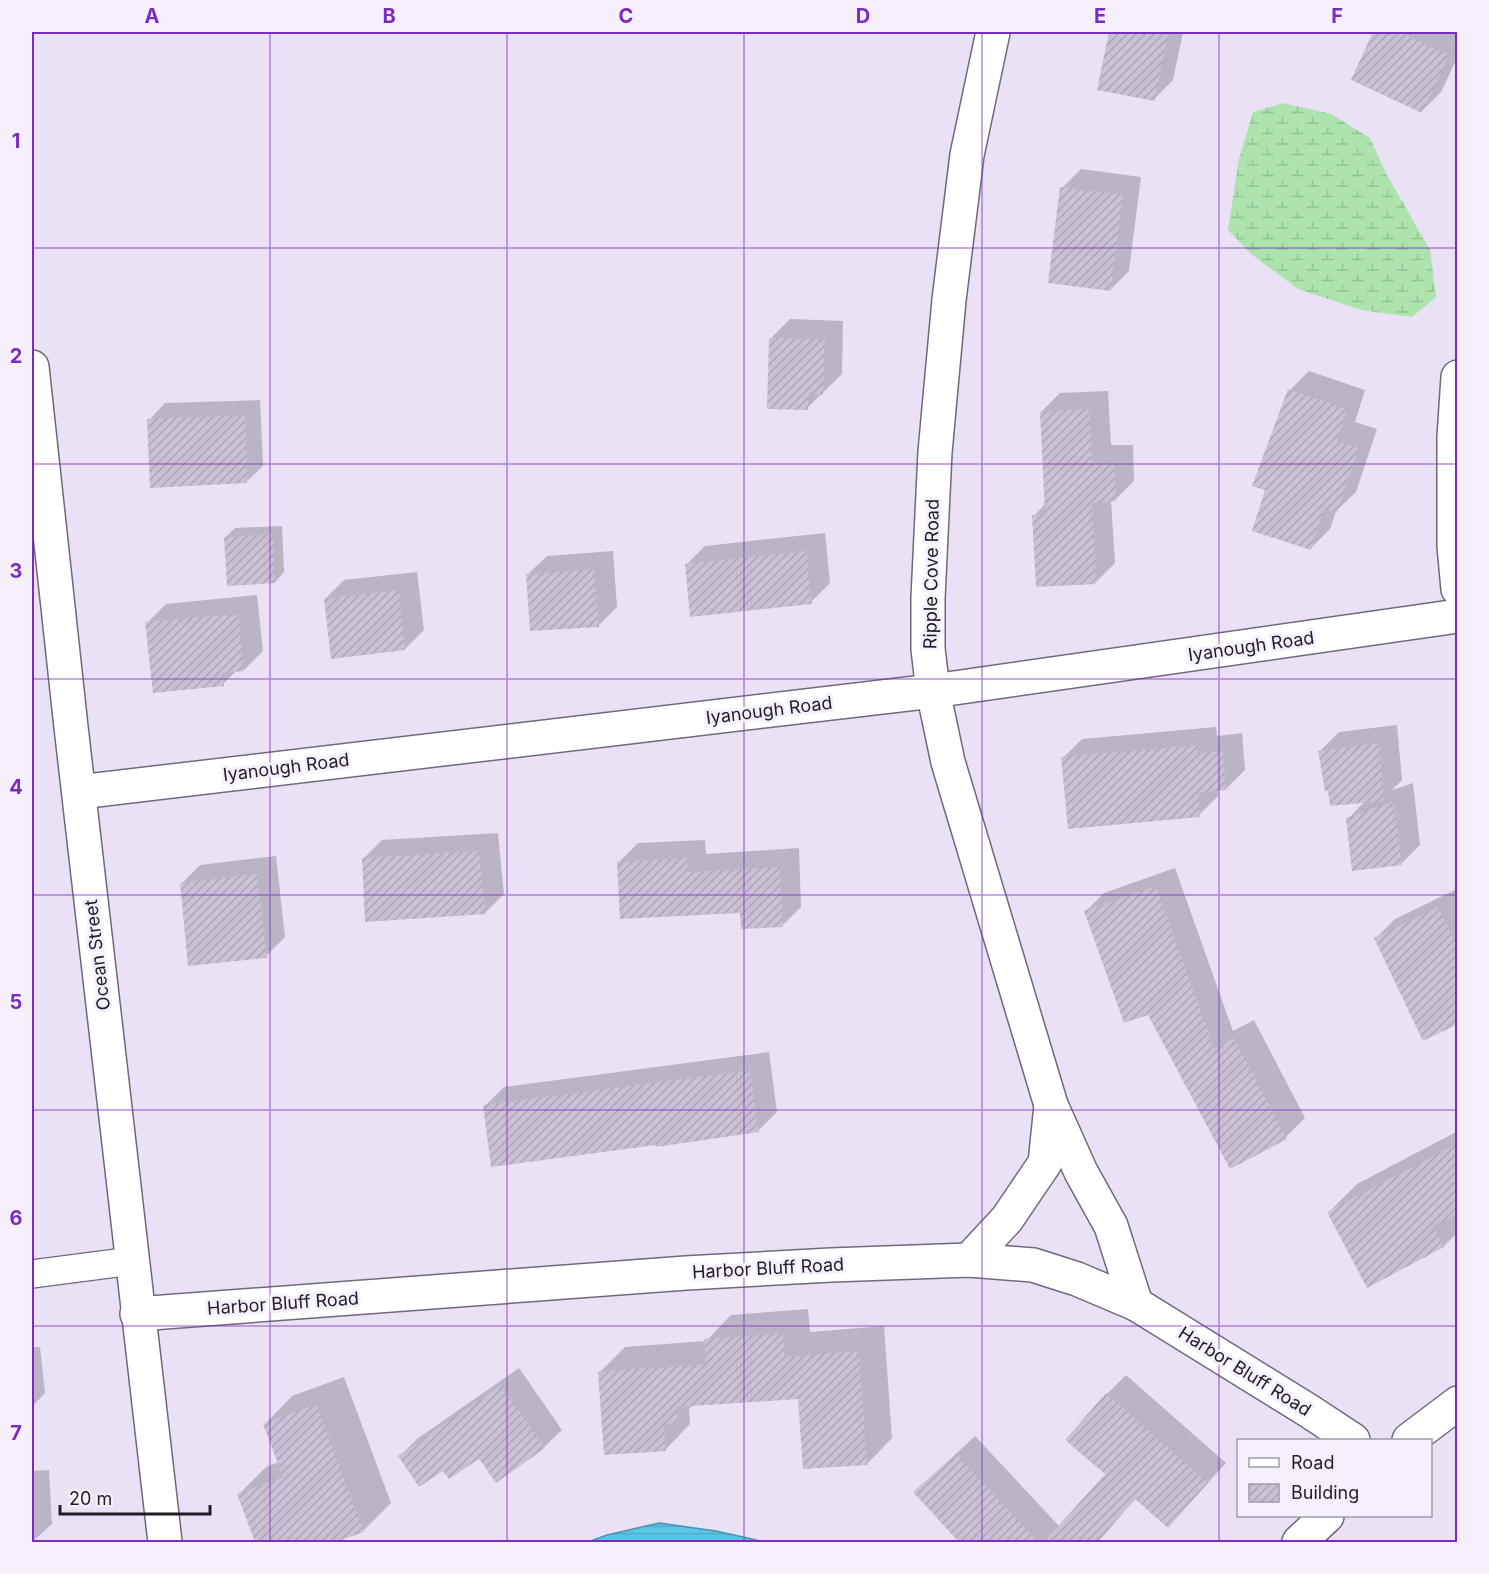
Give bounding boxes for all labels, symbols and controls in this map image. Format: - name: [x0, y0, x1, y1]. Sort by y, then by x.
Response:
- text: A: [145, 4, 160, 28]
- text: B: [382, 4, 396, 28]
- text: C: [619, 4, 633, 28]
- text: D: [856, 4, 870, 28]
- text: E: [1094, 4, 1106, 28]
- text: F: [1331, 4, 1343, 28]
- text: 1: [12, 129, 20, 153]
- text: 2: [10, 344, 22, 368]
- street label: Ripple Cove Road: [919, 499, 943, 649]
- text: 3: [10, 559, 22, 583]
- street label: Iyanough Road: [1187, 627, 1315, 665]
- street label: Iyanough Road: [705, 692, 833, 728]
- street label: Iyanough Road: [222, 749, 350, 785]
- text: 4: [9, 775, 23, 799]
- street label: Ocean Street: [80, 898, 114, 1012]
- text: 5: [10, 990, 22, 1014]
- text: 6: [10, 1206, 23, 1230]
- street label: Harbor Bluff Road: [692, 1254, 844, 1282]
- street label: Harbor Bluff Road: [206, 1287, 360, 1319]
- street label: Harbor Bluff Road: [1175, 1322, 1315, 1420]
- text: 7: [10, 1421, 22, 1445]
- legend: [1237, 1439, 1432, 1517]
- text: Road: [1291, 1452, 1334, 1473]
- scale bar: [60, 1478, 210, 1516]
- text: Building: [1291, 1482, 1359, 1503]
- text: 20 m: [69, 1488, 112, 1509]

